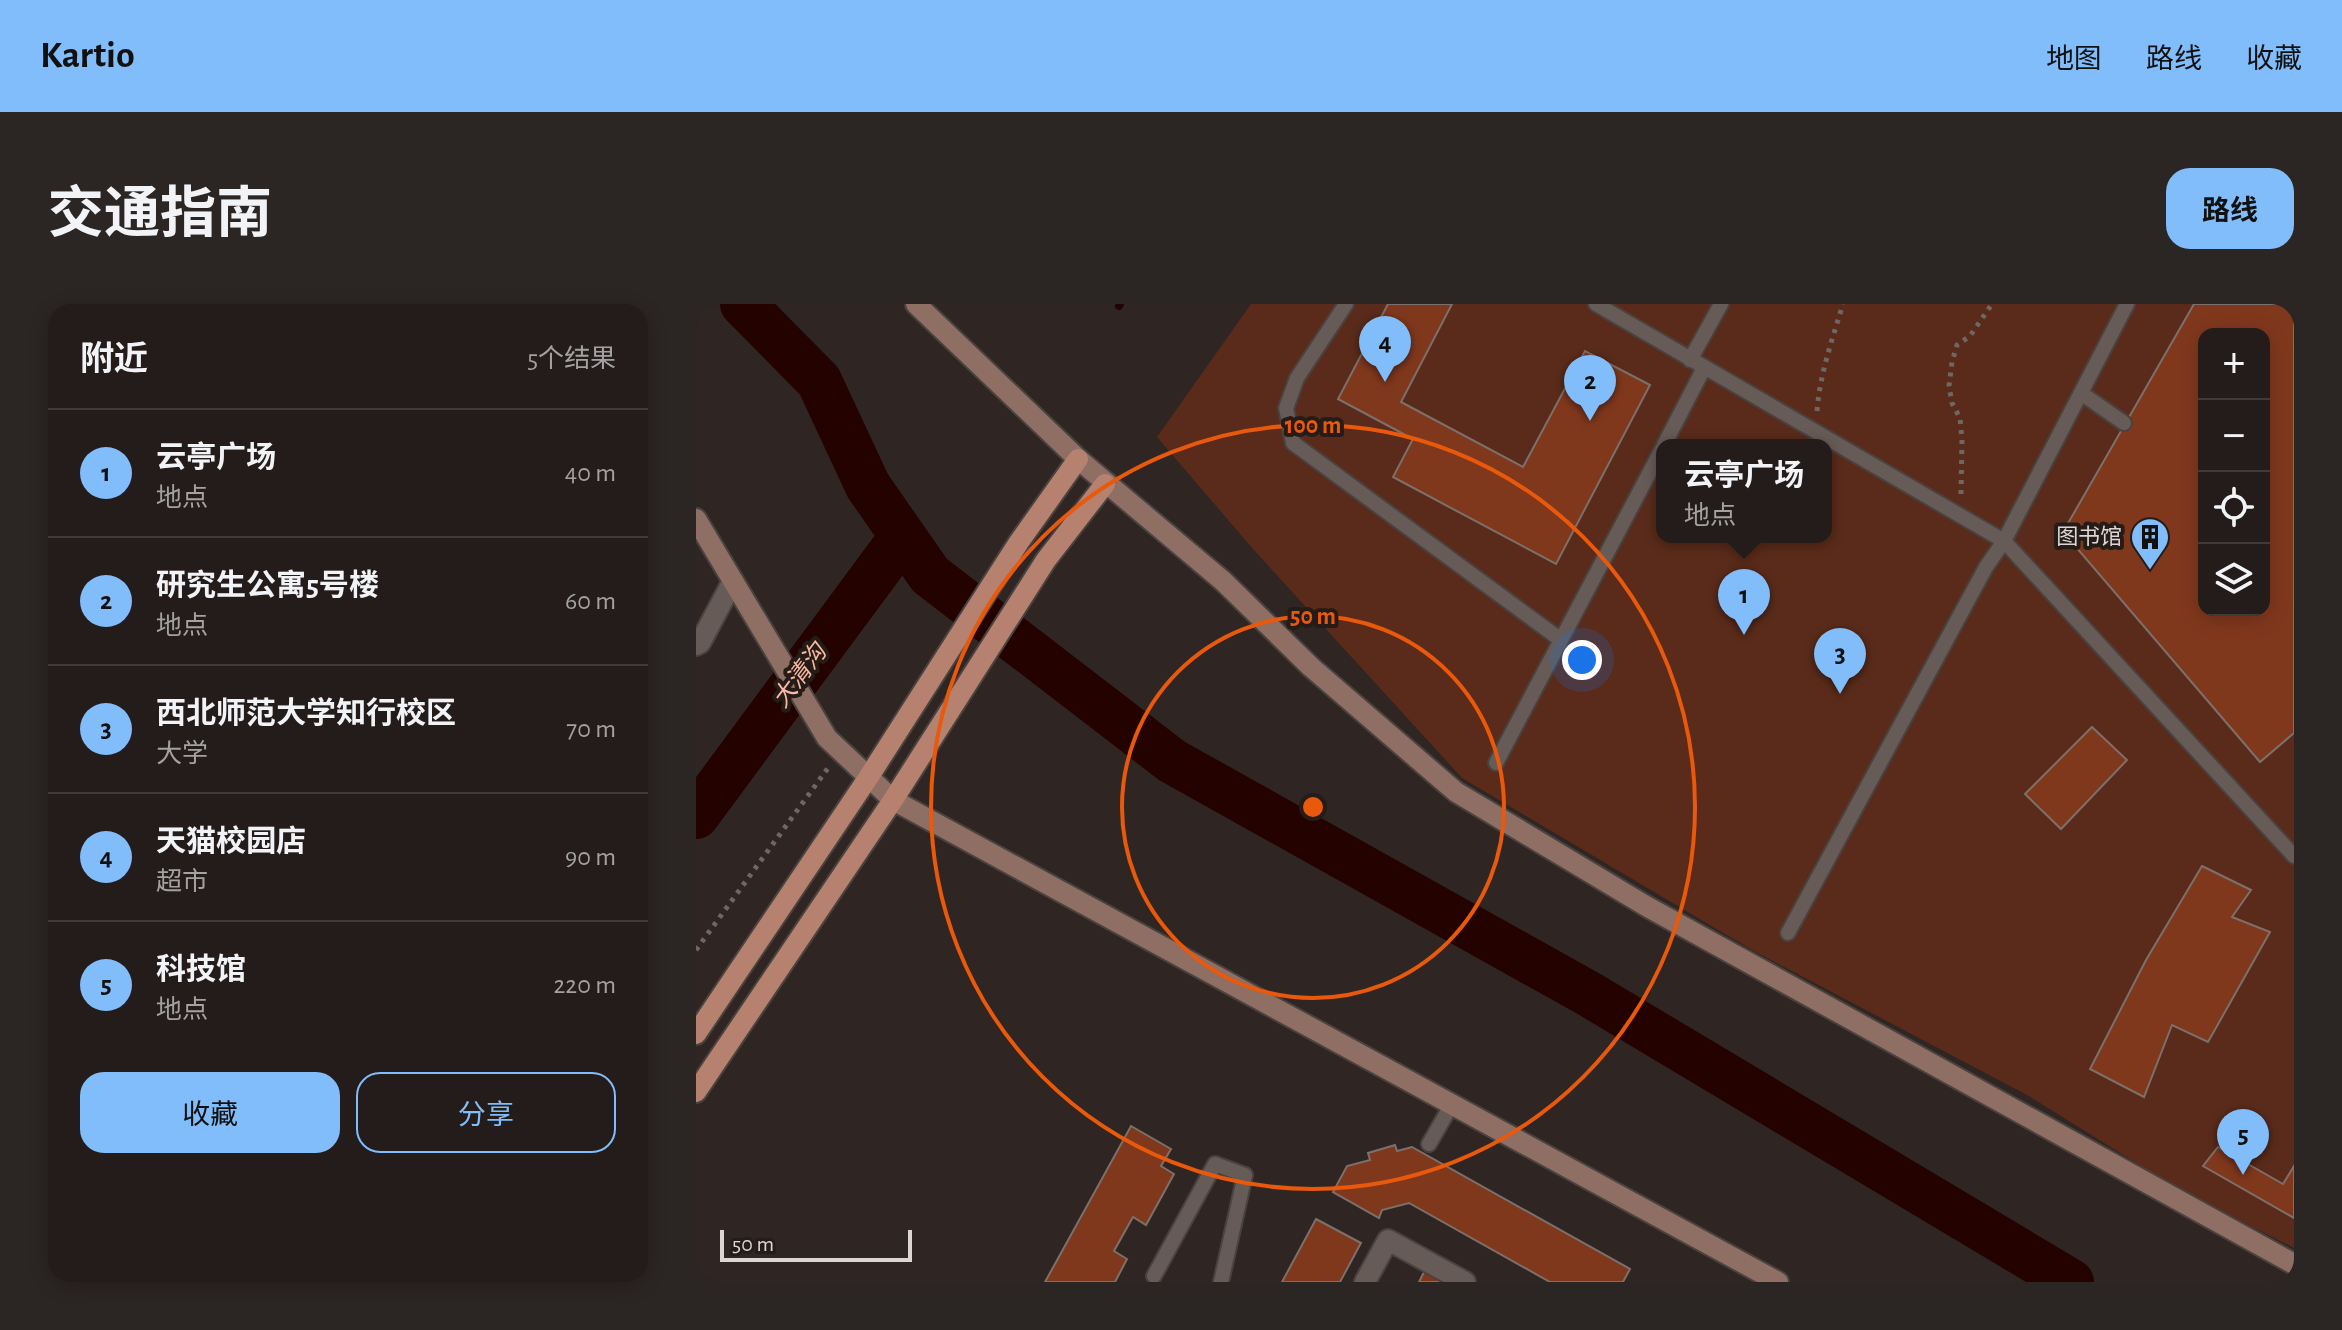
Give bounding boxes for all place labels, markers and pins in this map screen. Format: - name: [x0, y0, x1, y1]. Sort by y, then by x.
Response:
- pin: 4: [1359, 316, 1411, 382]
- pin: 2: [1564, 355, 1616, 421]
- building icon: 图书馆: [2129, 516, 2171, 571]
- place label: 图书馆: [2056, 525, 2122, 548]
- pin: 1: [1718, 569, 1770, 635]
- pin: 3: [1814, 628, 1866, 694]
- centre of rings: [1299, 793, 1327, 821]
- pin: 5: [2217, 1109, 2269, 1175]

